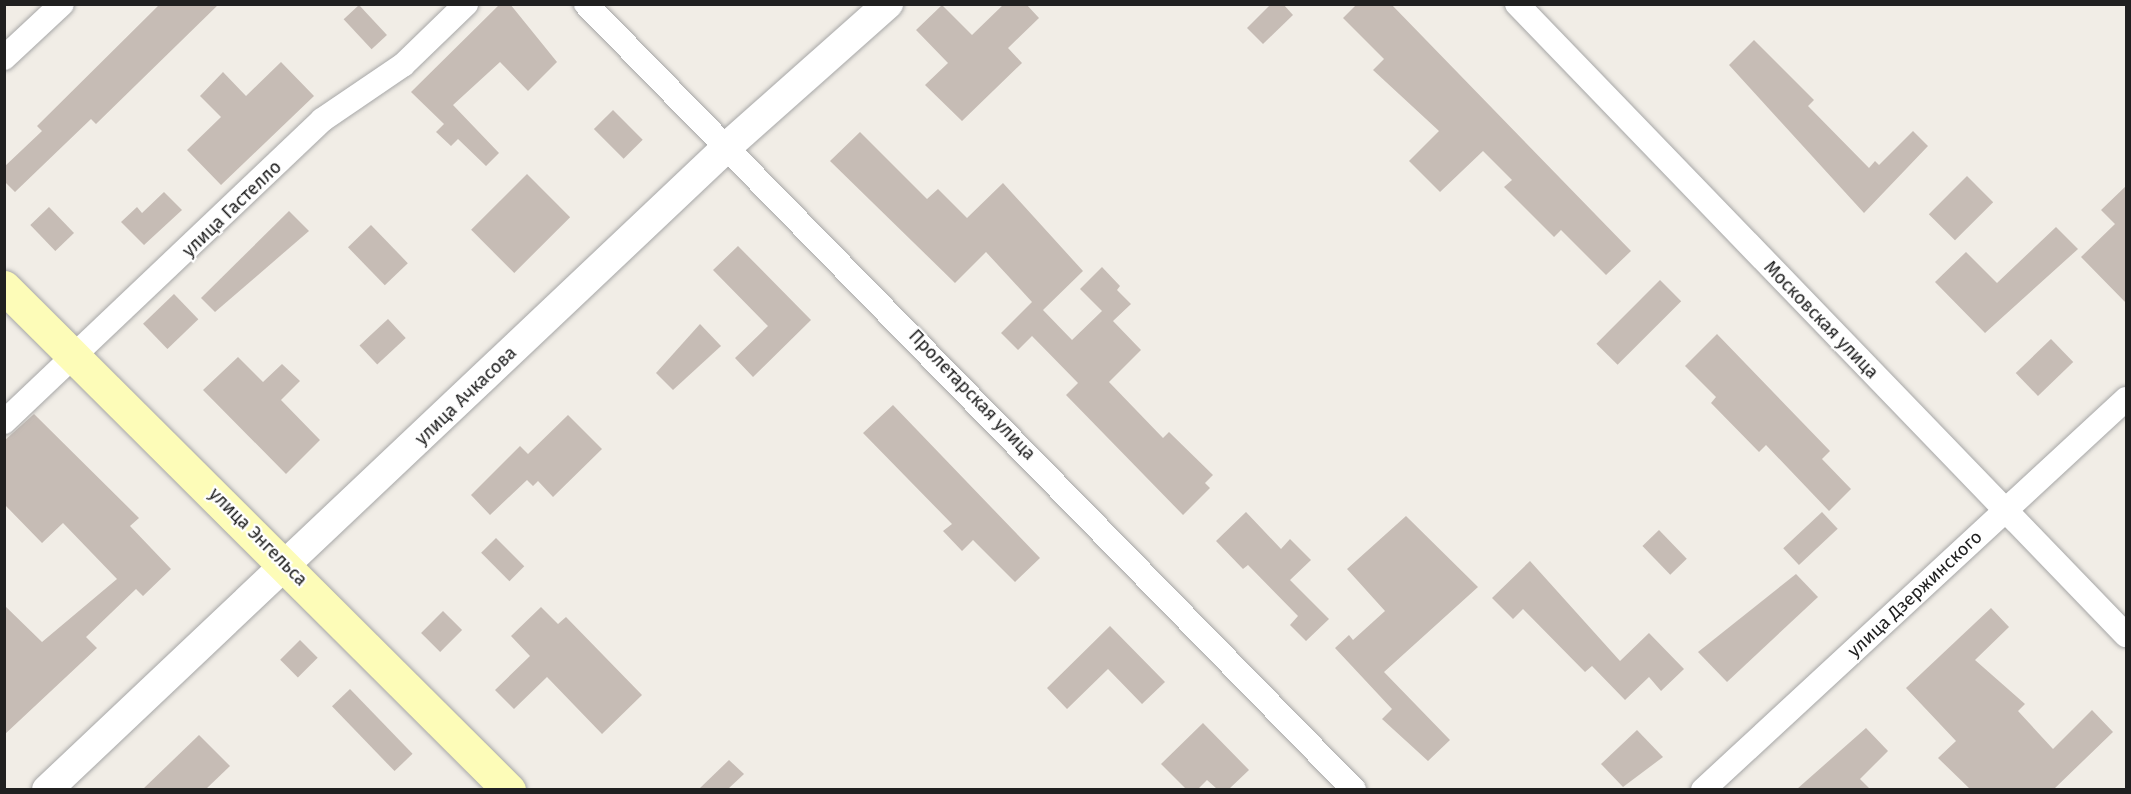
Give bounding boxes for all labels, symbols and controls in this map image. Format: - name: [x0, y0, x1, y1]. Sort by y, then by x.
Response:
- street label: улица Гастелло: [178, 156, 286, 262]
- street label: Московская улица: [1759, 257, 1883, 383]
- street label: Пролетарская улица: [904, 325, 1040, 465]
- street label: улица Ачкасова: [411, 342, 521, 450]
- street label: улица Энгельса: [204, 483, 312, 591]
- street label: улица Дзержинского: [1843, 526, 1987, 662]

